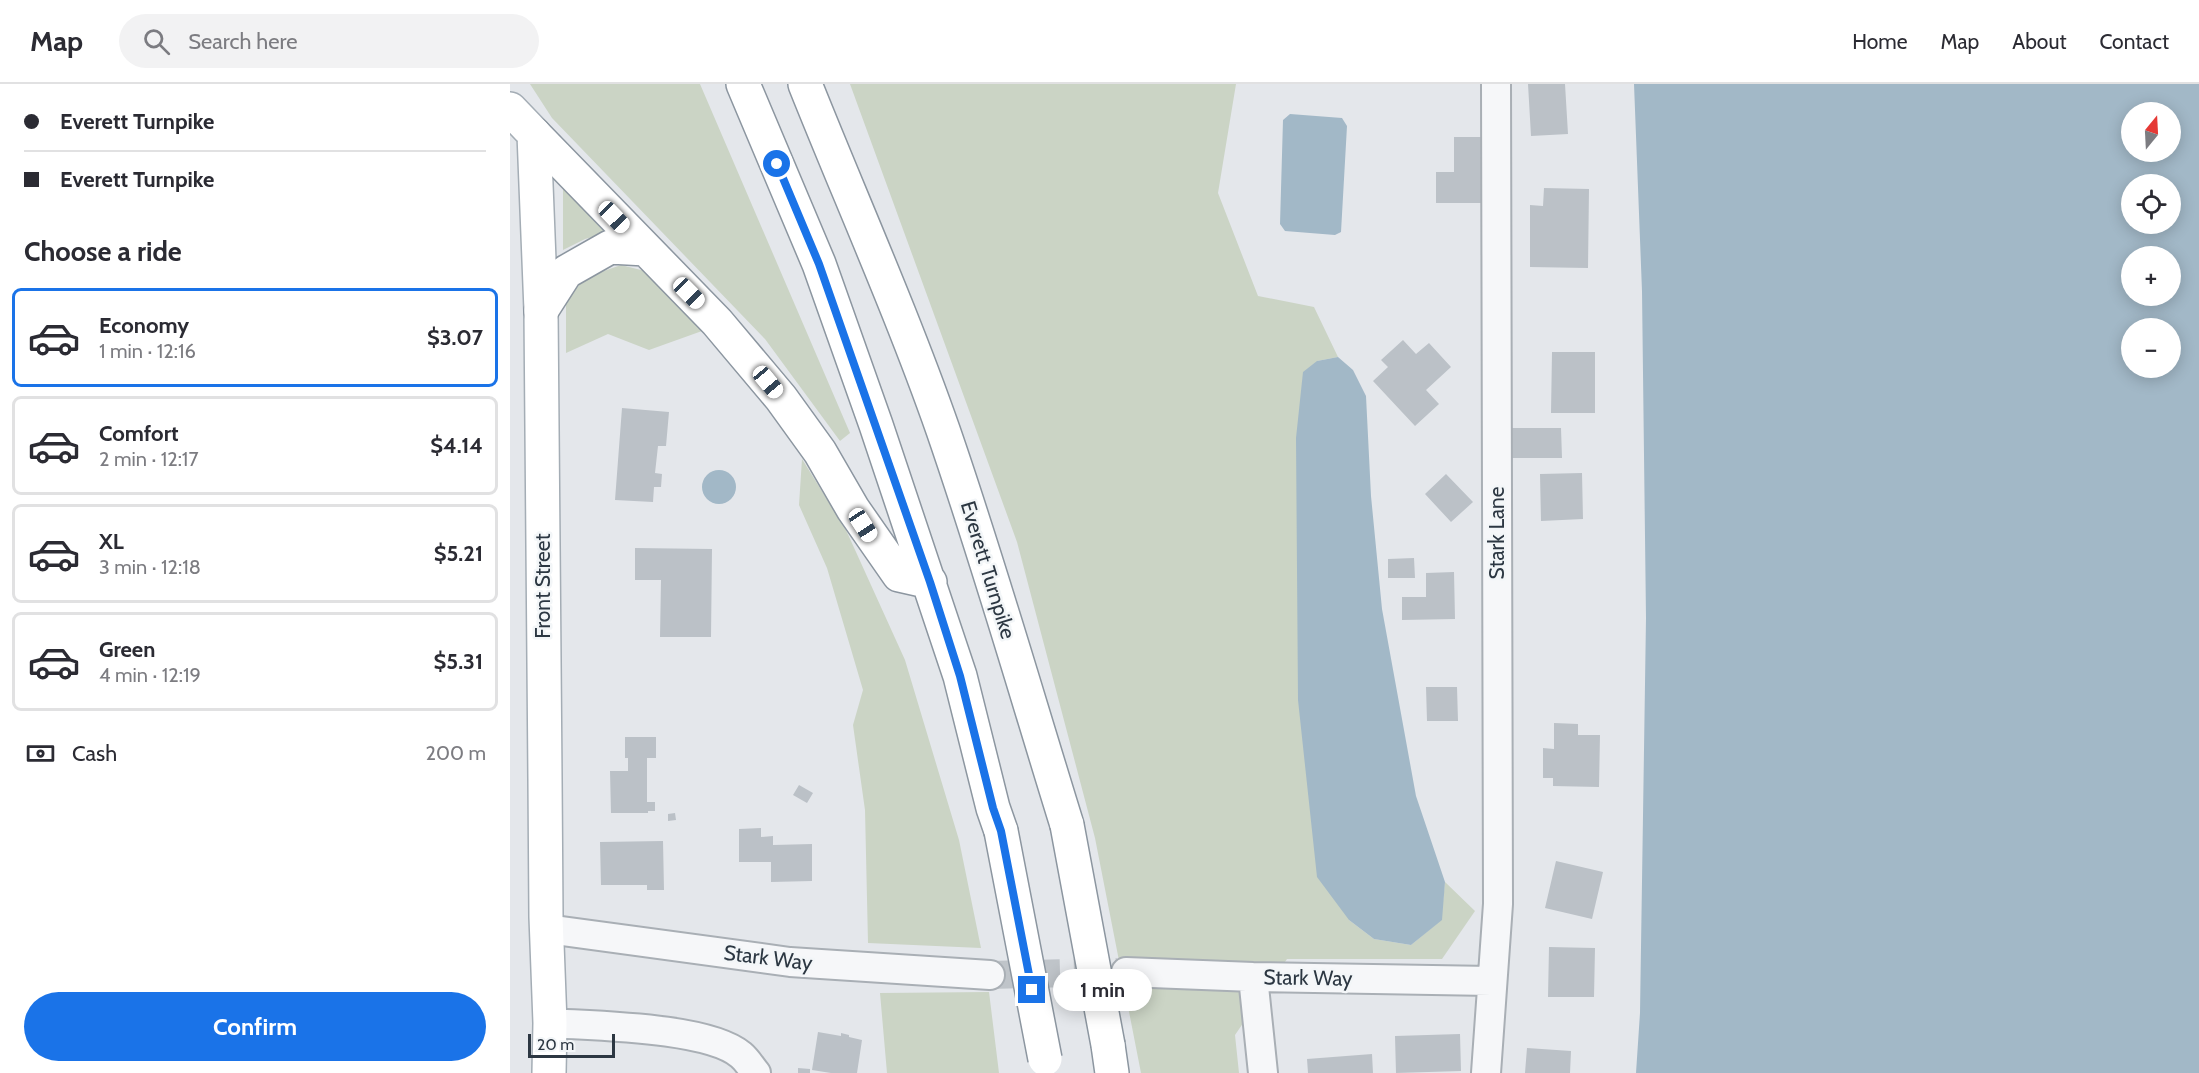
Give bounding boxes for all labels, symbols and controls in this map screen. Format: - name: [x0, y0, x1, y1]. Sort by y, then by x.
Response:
- search box: [119, 14, 539, 68]
- text: Map: [30, 24, 83, 58]
- icon: search: [140, 25, 173, 58]
- text: Search here: [188, 28, 297, 55]
- text: Home: [1852, 29, 1908, 54]
- text: Map: [1941, 29, 1979, 54]
- text: About: [2012, 29, 2066, 54]
- text: Contact: [2099, 29, 2169, 54]
- north arrow: [2121, 102, 2181, 162]
- map controls: [2121, 102, 2181, 378]
- text: Everett Turnpike: [60, 108, 214, 135]
- route start: [763, 150, 790, 177]
- text: Everett Turnpike: [60, 166, 214, 193]
- button: locate: [2121, 174, 2181, 234]
- car: [595, 198, 633, 236]
- text: Choose a ride: [24, 235, 182, 268]
- button: +: [2121, 246, 2181, 306]
- car: [670, 274, 708, 312]
- icon: car: [27, 311, 81, 365]
- text: Economy: [99, 312, 189, 339]
- button: −: [2121, 318, 2181, 378]
- text: $3.07: [427, 324, 483, 351]
- text: 1 min · 12:16: [99, 339, 196, 363]
- car: [750, 362, 786, 402]
- icon: car: [27, 419, 81, 473]
- text: Comfort: [99, 420, 178, 447]
- text: $4.14: [430, 432, 483, 459]
- text: 2 min · 12:17: [99, 447, 198, 471]
- street label: Stark Lane: [1484, 486, 1509, 579]
- street label: Everett Turnpike: [956, 498, 1021, 642]
- car: [846, 505, 880, 545]
- icon: car: [27, 527, 81, 581]
- text: XL: [99, 528, 124, 555]
- street label: Front Street: [530, 533, 555, 639]
- text: $5.21: [434, 540, 483, 567]
- text: 3 min · 12:18: [99, 555, 201, 579]
- icon: car: [27, 635, 81, 689]
- text: Green: [99, 636, 155, 663]
- text: $5.31: [434, 648, 483, 675]
- text: 4 min · 12:19: [99, 663, 201, 687]
- icon: cash: [24, 737, 57, 770]
- text: Cash: [72, 740, 117, 767]
- text: 200 m: [426, 741, 486, 765]
- street label: Stark Way: [722, 940, 814, 975]
- street label: Stark Way: [1263, 964, 1353, 991]
- callout: 1 min: [1053, 969, 1152, 1011]
- route end: [1018, 976, 1045, 1003]
- text: 1 min: [1080, 978, 1125, 1002]
- button: Confirm: [24, 992, 486, 1061]
- scale bar: [528, 1031, 615, 1058]
- text: 20 m: [537, 1035, 574, 1054]

